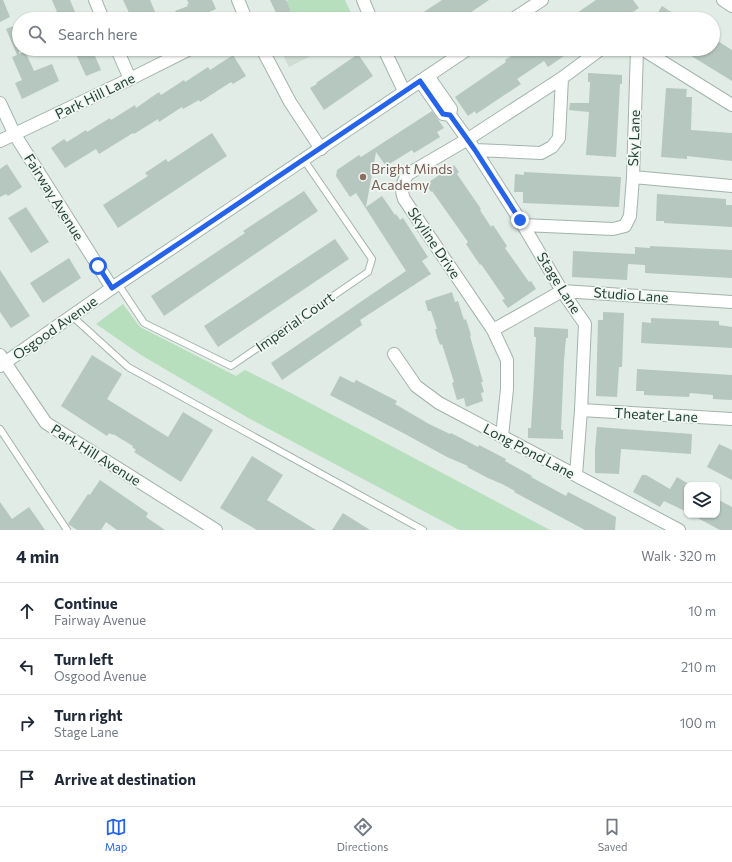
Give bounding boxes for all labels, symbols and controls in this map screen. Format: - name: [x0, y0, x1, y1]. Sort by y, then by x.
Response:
- search box: [12, 12, 720, 56]
- icon: search: [26, 23, 48, 45]
- text: Search here: [58, 25, 137, 43]
- street label: Park Hill Lane: [52, 69, 137, 122]
- street label: Sky Lane: [624, 109, 643, 167]
- street label: Fairway Avenue: [21, 150, 88, 243]
- place label: Bright Minds Academy: [371, 160, 453, 193]
- marker: Bright Minds Academy: [358, 172, 368, 182]
- street label: Skyline Drive: [404, 204, 464, 282]
- route end: [511, 211, 529, 229]
- street label: Stage Lane: [534, 249, 585, 317]
- route start: [89, 257, 107, 275]
- street label: Studio Lane: [593, 283, 669, 306]
- street label: Imperial Court: [252, 288, 337, 355]
- street label: Osgood Avenue: [9, 292, 100, 363]
- street label: Theater Lane: [614, 404, 698, 425]
- street label: Long Pond Lane: [481, 419, 578, 482]
- street label: Park Hill Avenue: [48, 420, 144, 489]
- map controls: [684, 482, 720, 518]
- button: layers: [684, 482, 720, 518]
- text: 4 min: [16, 546, 59, 567]
- text: Walk · 320 m: [641, 548, 716, 564]
- text: Continue: [54, 594, 118, 612]
- icon: ahead: [16, 600, 38, 622]
- text: 10 m: [688, 603, 716, 619]
- text: Fairway Avenue: [54, 612, 146, 628]
- text: Turn left: [54, 650, 113, 668]
- icon: left: [16, 656, 38, 678]
- text: 210 m: [681, 659, 716, 675]
- text: Osgood Avenue: [54, 668, 146, 684]
- text: Turn right: [54, 706, 123, 724]
- icon: right: [16, 712, 38, 734]
- text: 100 m: [680, 715, 716, 731]
- text: Stage Lane: [54, 724, 118, 740]
- icon: arrive: [16, 768, 38, 790]
- text: Arrive at destination: [54, 770, 196, 788]
- tab: Map: [105, 816, 127, 853]
- tab: Directions: [337, 816, 388, 853]
- tab: Saved: [598, 816, 627, 853]

